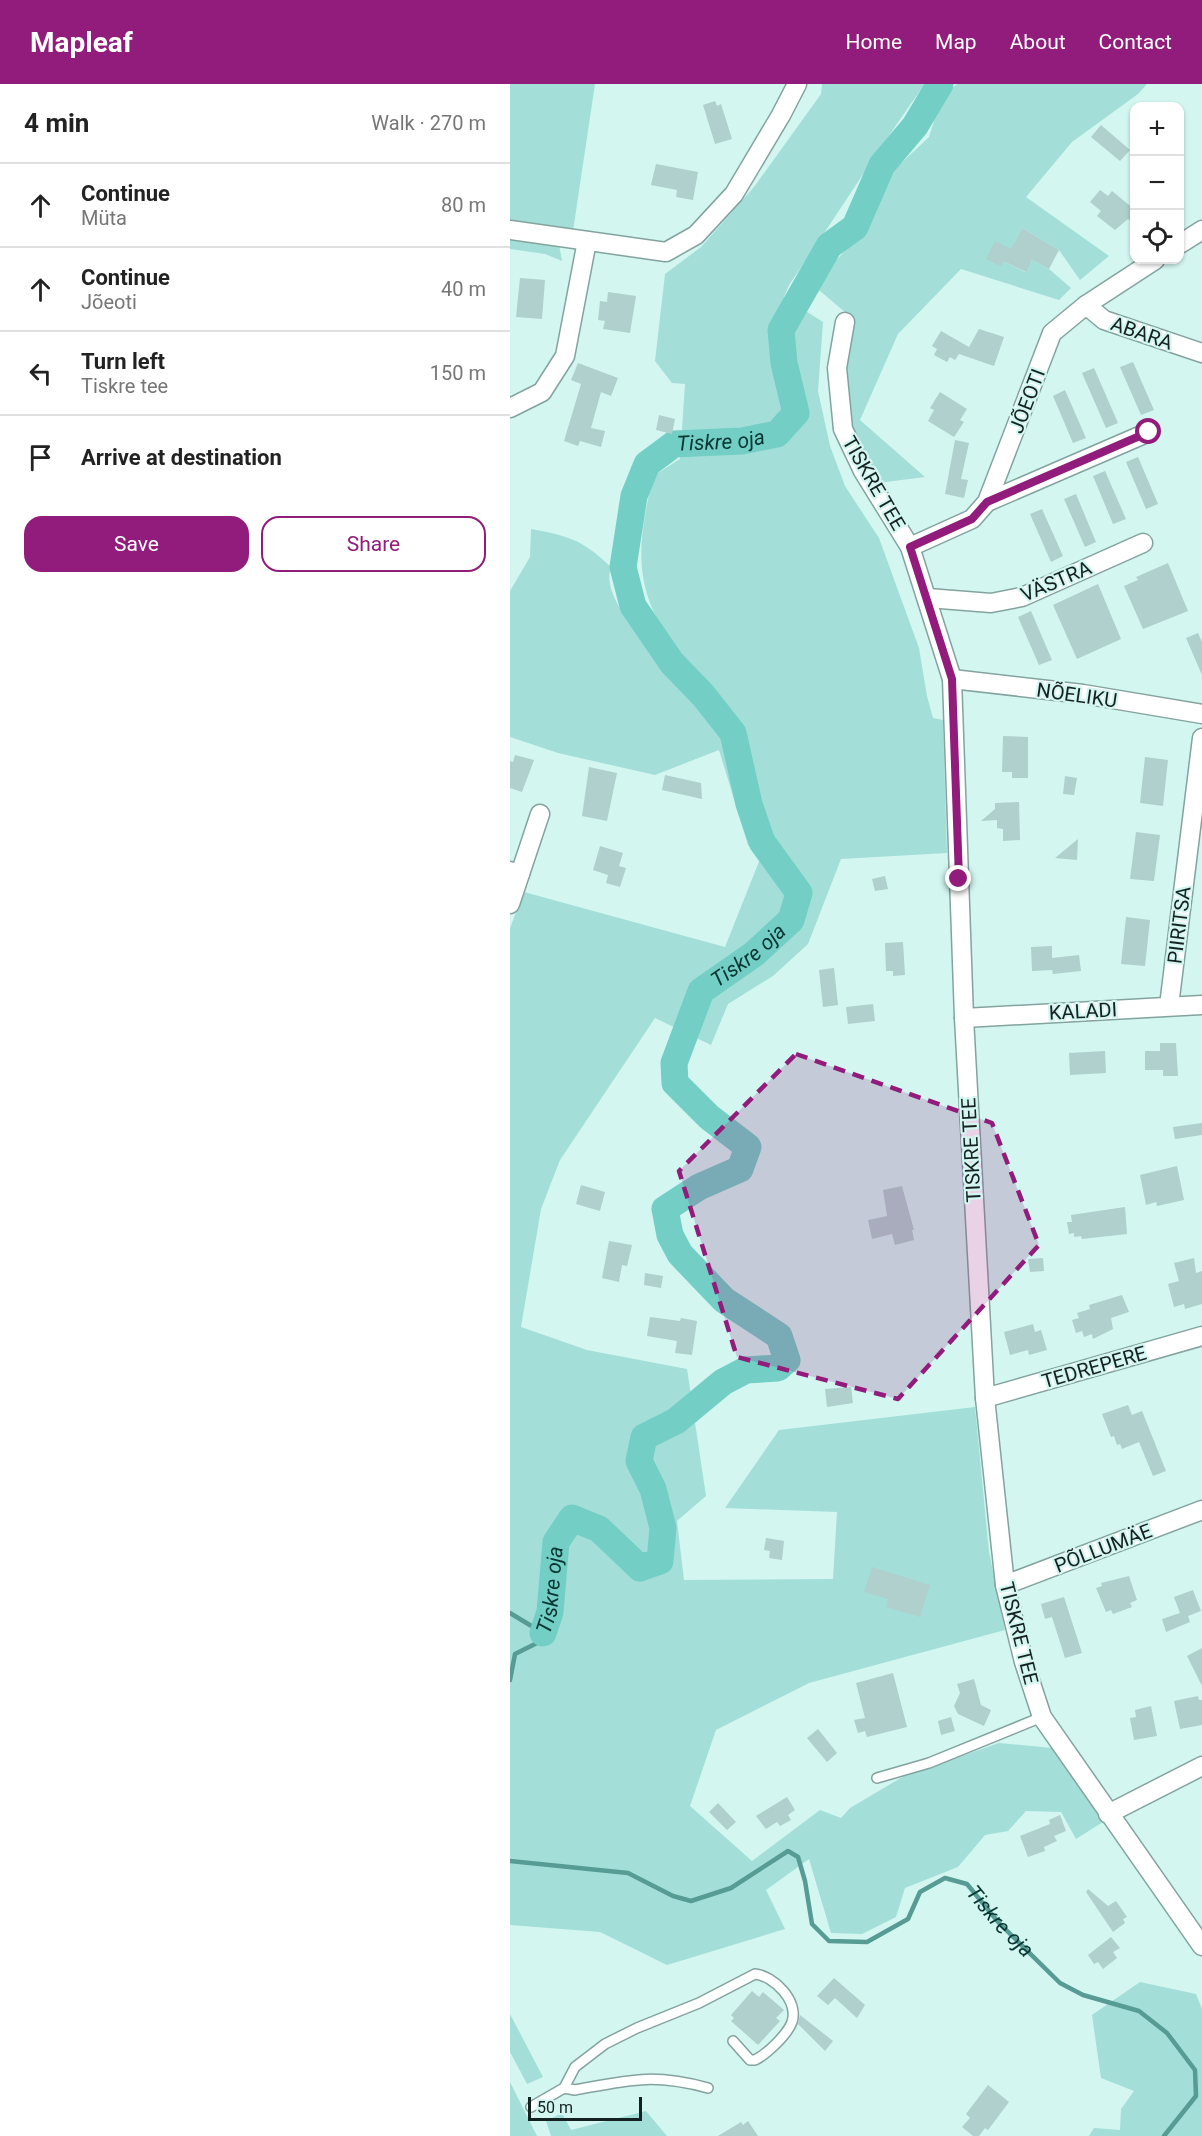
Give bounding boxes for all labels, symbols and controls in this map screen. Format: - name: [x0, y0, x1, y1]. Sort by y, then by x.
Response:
- text: Mapleaf: [30, 26, 133, 59]
- text: Home: [846, 30, 902, 54]
- text: Map: [935, 30, 977, 54]
- text: About: [1010, 30, 1066, 54]
- text: Contact: [1099, 30, 1172, 54]
- map controls: [1130, 102, 1184, 264]
- button: +: [1130, 102, 1184, 156]
- text: 4 min: [24, 108, 89, 138]
- text: Walk · 270 m: [371, 111, 486, 135]
- button: −: [1130, 156, 1184, 210]
- text: Continue: [81, 181, 170, 206]
- icon: ahead: [24, 189, 57, 222]
- text: 80 m: [441, 193, 486, 217]
- text: Müta: [81, 206, 127, 230]
- button: locate: [1130, 210, 1184, 264]
- text: Continue: [81, 265, 170, 290]
- icon: ahead: [24, 273, 57, 306]
- text: 40 m: [441, 277, 486, 301]
- text: Jõeoti: [81, 290, 137, 314]
- street label: ABARA: [1108, 311, 1176, 355]
- text: Turn left: [81, 349, 165, 374]
- icon: left: [24, 357, 57, 390]
- text: 150 m: [430, 361, 486, 385]
- street label: JÕEOTI: [1004, 365, 1050, 437]
- text: Tiskre tee: [81, 374, 168, 398]
- route start: [1135, 418, 1161, 444]
- water label: Tiskre oja: [676, 425, 767, 456]
- street label: TISKRE TEE: [837, 432, 911, 534]
- icon: arrive: [24, 441, 57, 474]
- text: Arrive at destination: [81, 445, 282, 470]
- button: Save: [24, 516, 249, 572]
- button: Share: [261, 516, 486, 572]
- street label: VÄSTRA: [1017, 555, 1095, 607]
- street label: NÕELIKU: [1035, 677, 1119, 713]
- route end: [945, 865, 971, 891]
- street label: PIIRITSA: [1162, 885, 1196, 965]
- water label: Tiskre oja: [706, 919, 791, 992]
- street label: KALADI: [1048, 997, 1118, 1025]
- street label: TISKRE TEE: [956, 1097, 986, 1203]
- street label: TEDREPERE: [1039, 1341, 1149, 1393]
- street label: PÕLLUMÄE: [1051, 1518, 1155, 1578]
- water label: Tiskre oja: [532, 1545, 568, 1637]
- street label: TISKRE TEE: [995, 1579, 1043, 1687]
- water label: Tiskre oja: [961, 1881, 1038, 1962]
- scale bar: [528, 2094, 642, 2122]
- text: 50 m: [537, 2098, 573, 2117]

